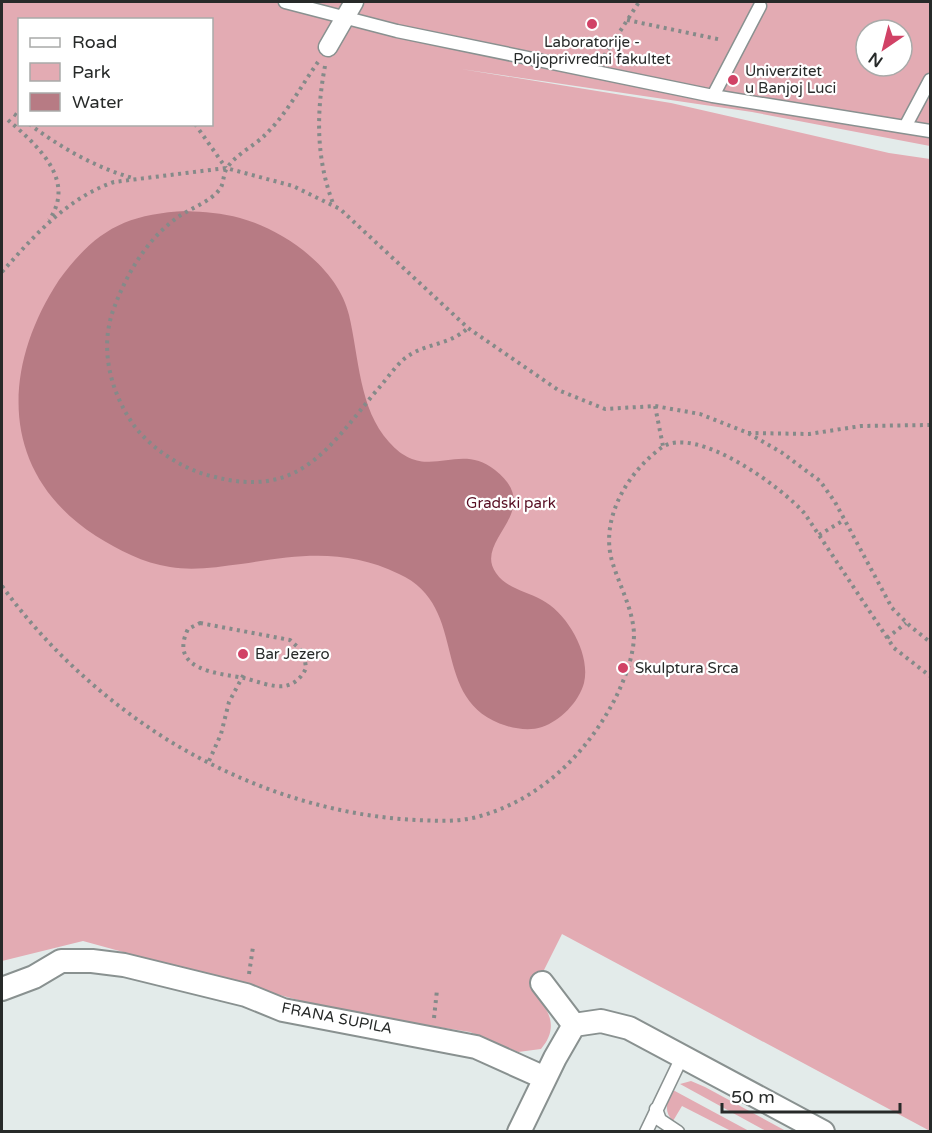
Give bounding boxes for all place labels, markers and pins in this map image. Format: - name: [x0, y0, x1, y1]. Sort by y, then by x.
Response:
- marker: Laboratorije - Poljoprivredni fakultet: [585, 17, 599, 31]
- place label: Laboratorije - Poljoprivredni fakultet: [513, 33, 671, 68]
- place label: Univerzitet u Banjoj Luci: [745, 62, 836, 97]
- marker: Univerzitet u Banjoj Luci: [726, 73, 740, 87]
- place label: Bar Jezero: [255, 645, 330, 663]
- marker: Bar Jezero: [236, 647, 250, 661]
- place label: Skulptura Srca: [635, 659, 739, 677]
- marker: Skulptura Srca: [616, 661, 630, 675]

